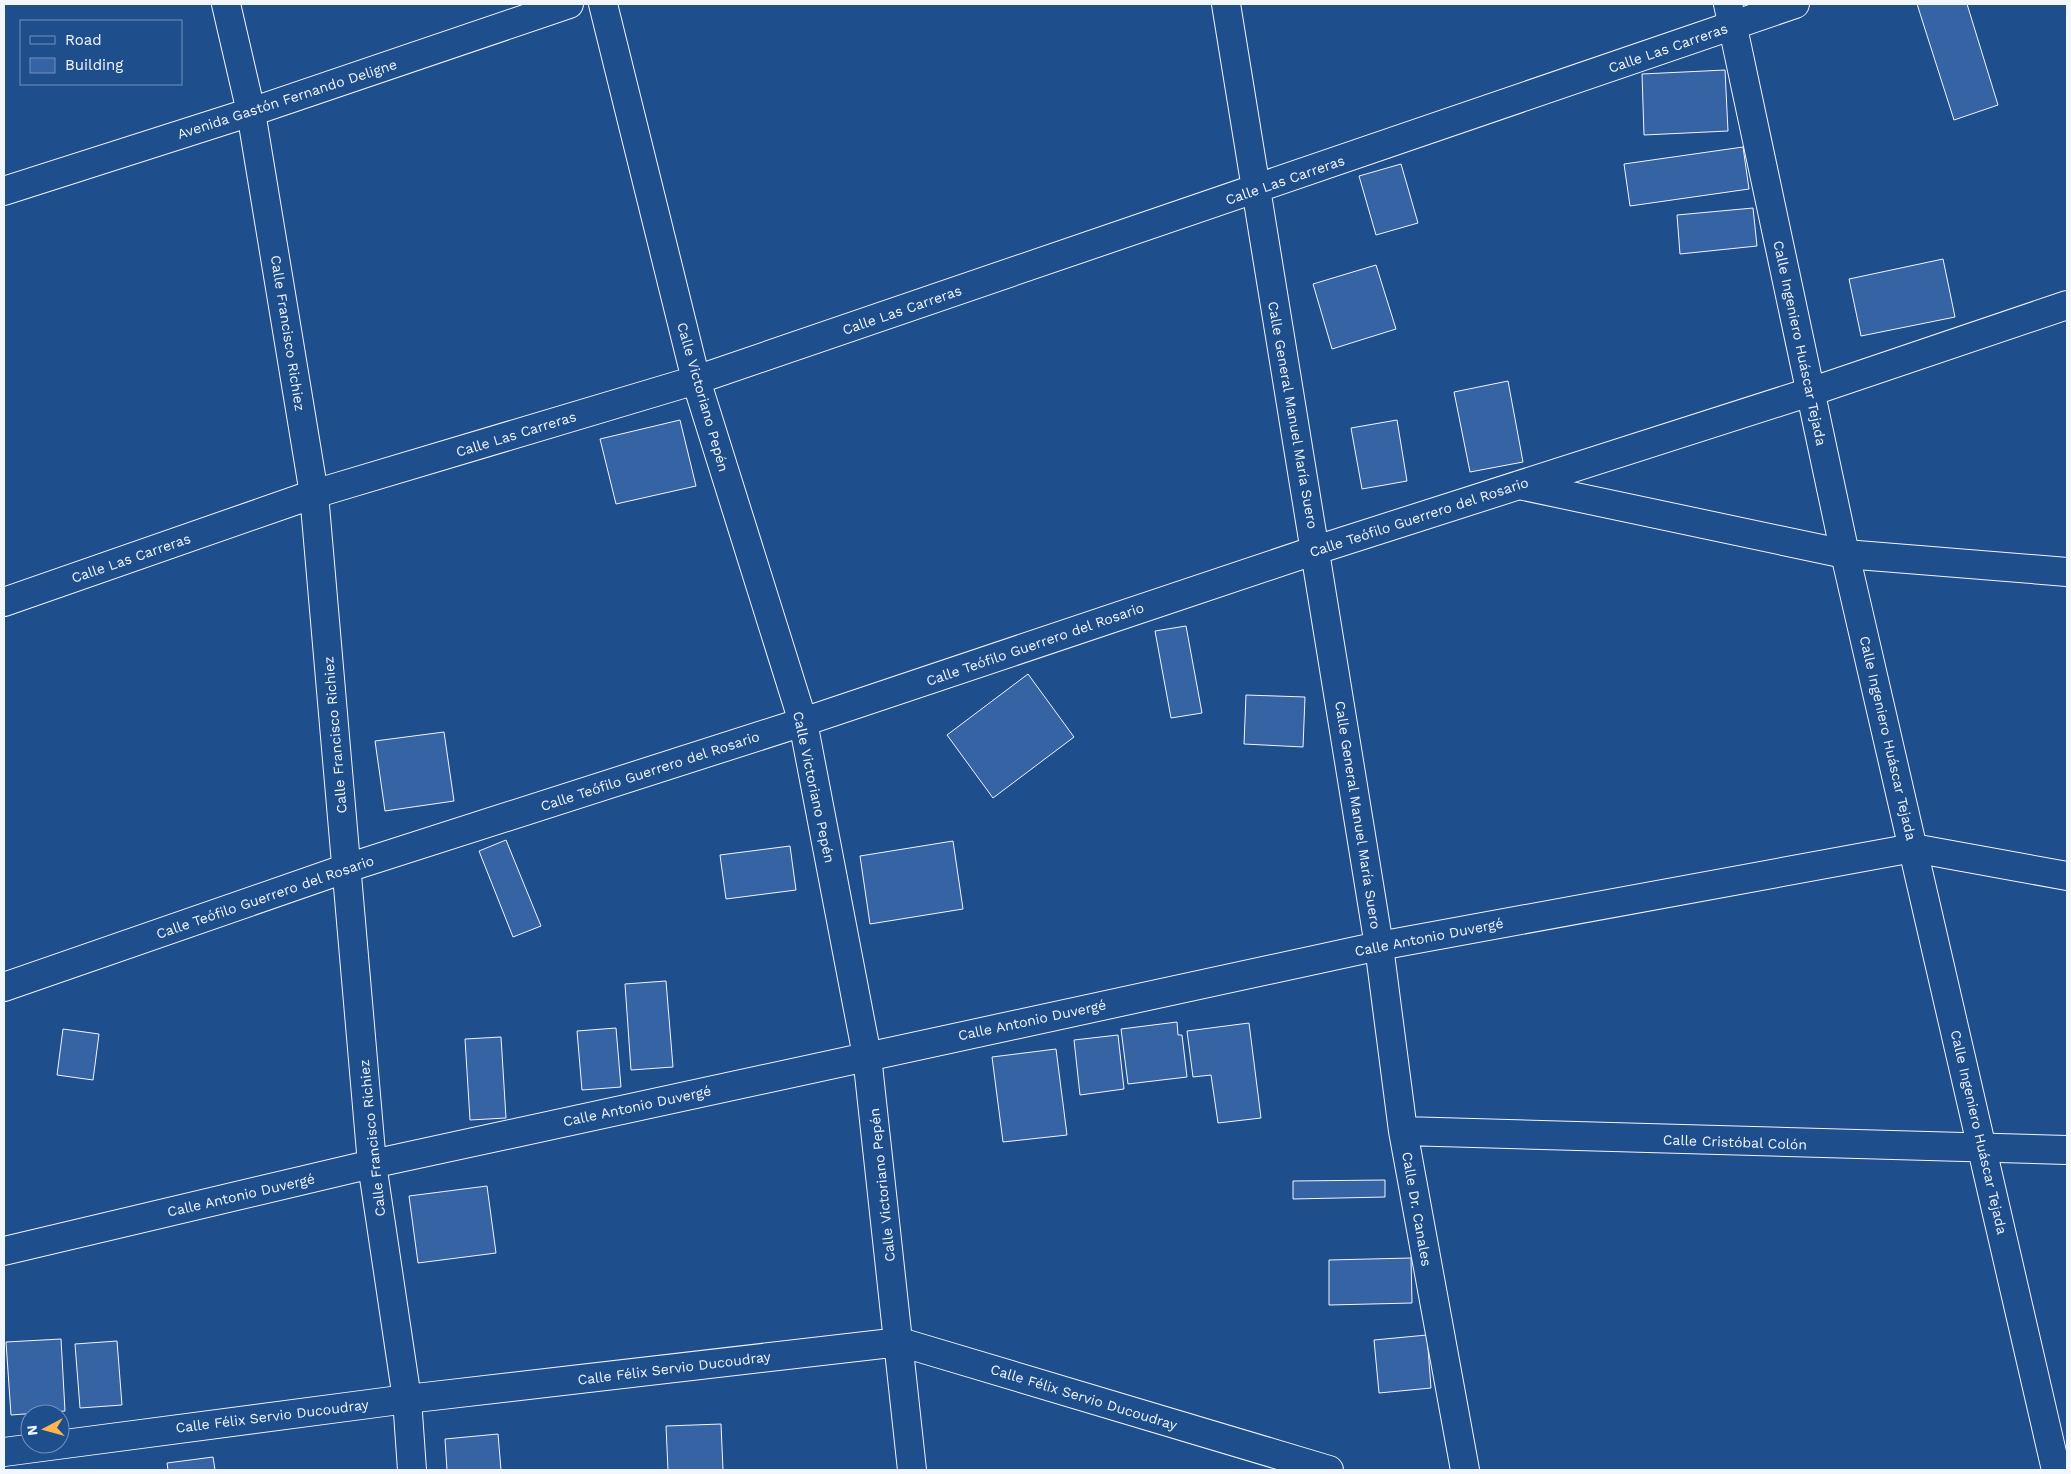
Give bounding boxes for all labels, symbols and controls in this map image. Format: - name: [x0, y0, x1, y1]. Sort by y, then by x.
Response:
- legend: [20, 20, 182, 85]
- street label: Calle Las Carreras: [1606, 20, 1730, 76]
- text: Road: [65, 31, 102, 49]
- text: Building: [65, 56, 123, 74]
- street label: Avenida Gastón Fernando Deligne: [175, 56, 399, 142]
- street label: Calle Las Carreras: [1223, 152, 1347, 208]
- street label: Calle Ingeniero Huáscar Tejada: [1770, 239, 1830, 447]
- street label: Calle Francisco Richiez: [268, 254, 308, 412]
- street label: Calle Las Carreras: [840, 282, 964, 338]
- street label: Calle General Manuel María Suero: [1265, 300, 1321, 530]
- street label: Calle Victoriano Pepén: [674, 320, 732, 474]
- street label: Calle Las Carreras: [454, 408, 578, 460]
- street label: Calle Teófilo Guerrero del Rosario: [1307, 474, 1531, 560]
- street label: Calle Las Carreras: [69, 530, 193, 586]
- street label: Calle Teófilo Guerrero del Rosario: [924, 599, 1146, 689]
- street label: Calle Ingeniero Huáscar Tejada: [1857, 634, 1919, 842]
- street label: Calle Francisco Richiez: [320, 656, 350, 814]
- street label: Calle General Manuel María Suero: [1332, 700, 1384, 930]
- street label: Calle Victoriano Pepén: [790, 710, 838, 864]
- street label: Calle Teófilo Guerrero del Rosario: [538, 728, 762, 814]
- street label: Calle Teófilo Guerrero del Rosario: [154, 852, 376, 942]
- street label: Calle Antonio Duvergé: [1353, 915, 1505, 959]
- street label: Calle Antonio Duvergé: [956, 996, 1108, 1044]
- street label: Calle Ingeniero Huáscar Tejada: [1948, 1028, 2010, 1236]
- street label: Calle Francisco Richiez: [356, 1059, 388, 1217]
- street label: Calle Antonio Duvergé: [561, 1082, 713, 1130]
- street label: Calle Victoriano Pepén: [866, 1107, 898, 1263]
- street label: Calle Cristóbal Colón: [1663, 1131, 1807, 1153]
- street label: Calle Dr. Canales: [1399, 1151, 1435, 1267]
- street label: Calle Antonio Duvergé: [166, 1170, 316, 1220]
- street label: Calle Félix Servio Ducoudray: [577, 1348, 772, 1388]
- street label: Calle Félix Servio Ducoudray: [989, 1361, 1180, 1433]
- street label: Calle Félix Servio Ducoudray: [175, 1396, 370, 1436]
- north arrow: [20, 1404, 70, 1454]
- text: N: [24, 1424, 41, 1436]

